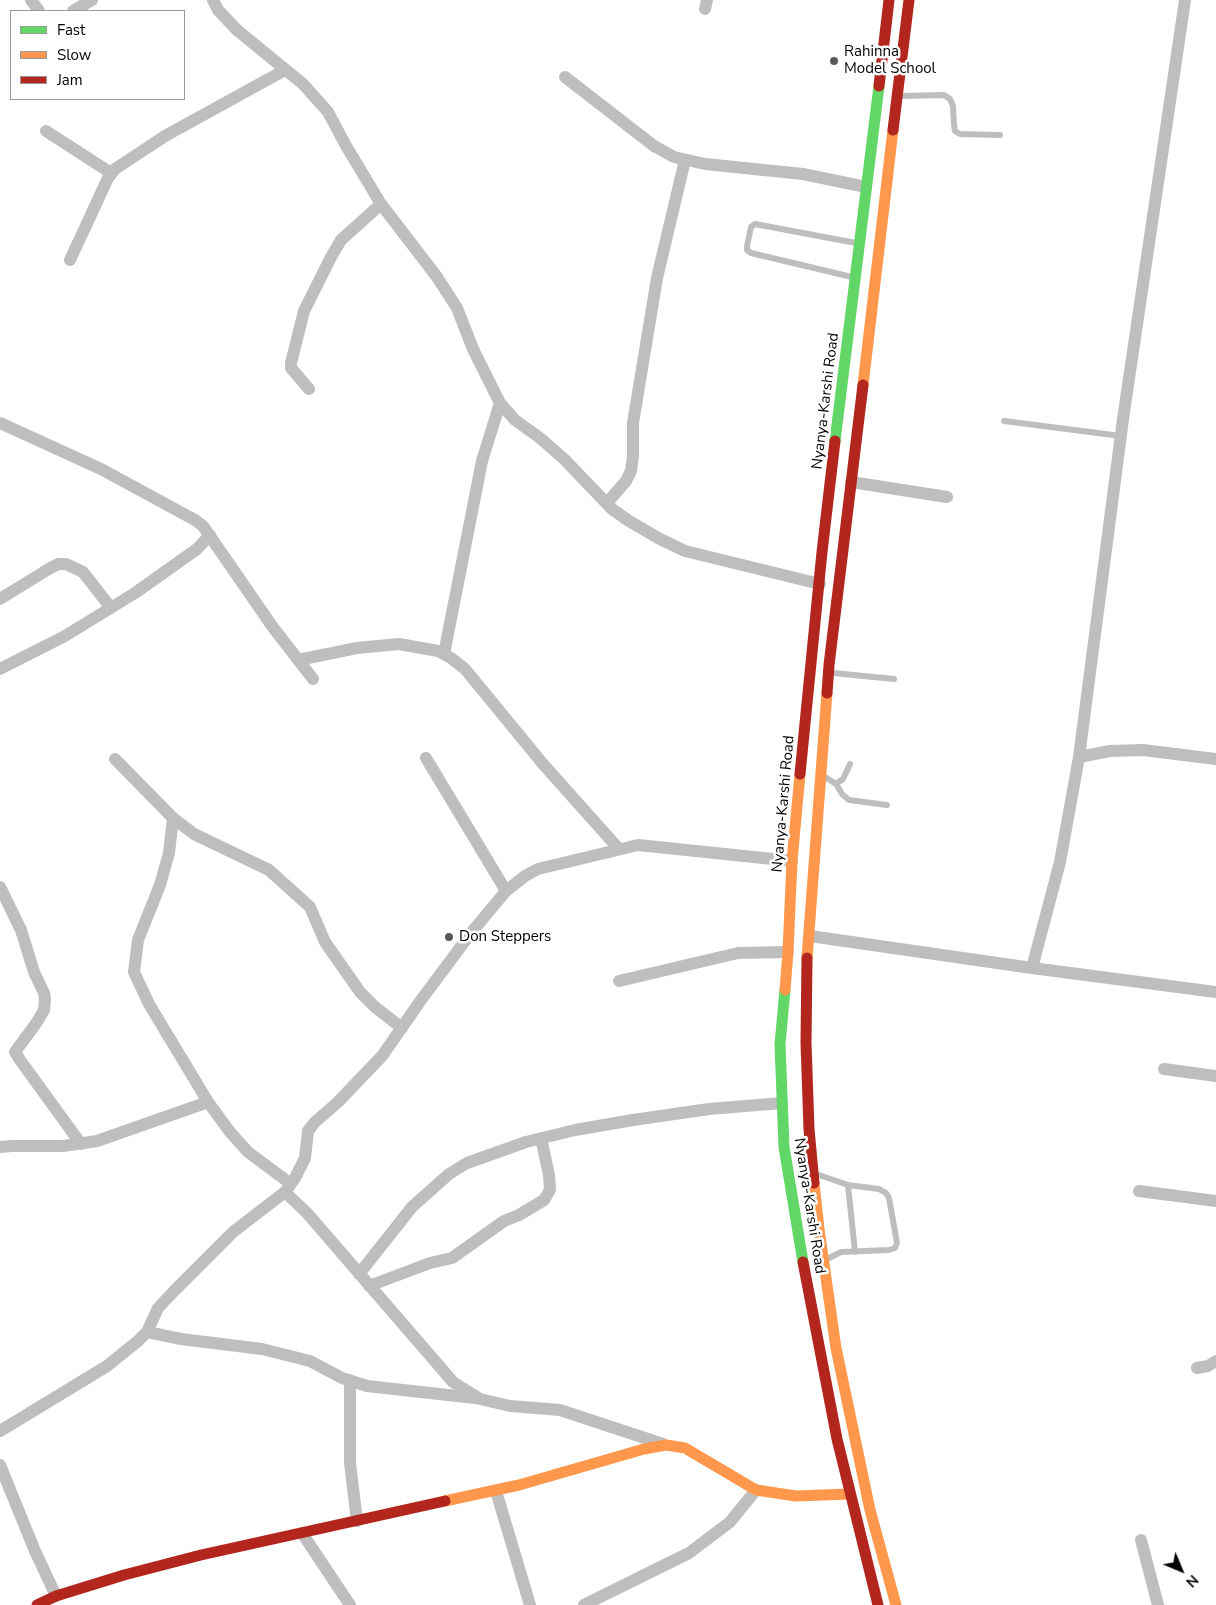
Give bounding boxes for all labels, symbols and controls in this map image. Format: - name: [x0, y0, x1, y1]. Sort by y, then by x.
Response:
- legend: [10, 10, 185, 100]
- text: Fast: [57, 20, 85, 40]
- place label: Rahinna Model School: [844, 43, 936, 78]
- text: Slow: [57, 45, 91, 65]
- marker: Rahinna Model School: [828, 55, 840, 67]
- text: Jam: [57, 70, 83, 90]
- street label: Nyanya-Karshi Road: [809, 332, 843, 470]
- street label: Nyanya-Karshi Road: [769, 735, 799, 873]
- place label: Don Steppers: [459, 928, 551, 946]
- marker: Don Steppers: [443, 931, 455, 943]
- street label: Nyanya-Karshi Road: [789, 1137, 829, 1275]
- north arrow: [1156, 1545, 1206, 1595]
- text: N: [1182, 1571, 1202, 1591]

